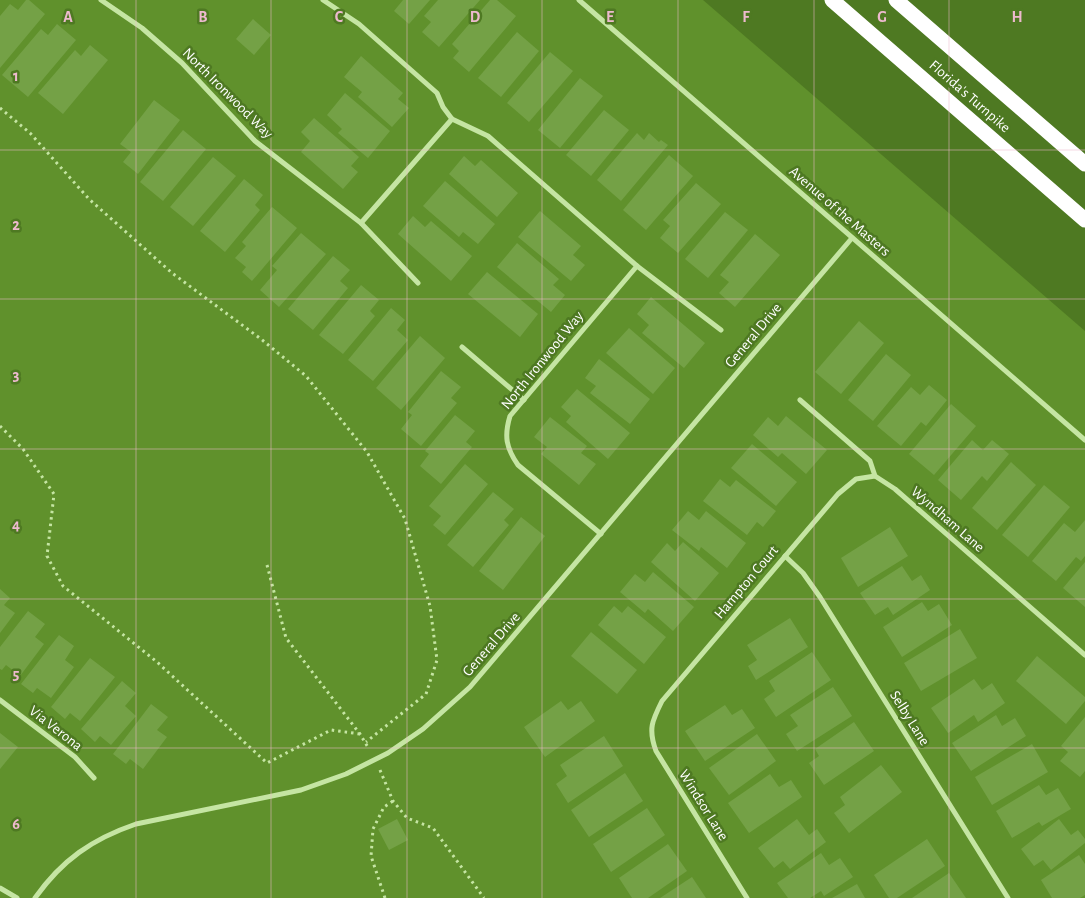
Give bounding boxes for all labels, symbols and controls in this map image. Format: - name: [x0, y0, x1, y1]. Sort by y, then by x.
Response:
- text: A: [63, 9, 73, 25]
- text: B: [198, 9, 208, 25]
- text: C: [335, 9, 344, 25]
- text: D: [470, 9, 481, 25]
- text: E: [606, 9, 614, 25]
- text: F: [742, 9, 750, 25]
- text: G: [877, 9, 887, 25]
- text: H: [1011, 9, 1023, 25]
- street label: North Ironwood Way: [180, 45, 276, 142]
- street label: Florida's Turnpike: [926, 57, 1013, 135]
- text: 1: [13, 68, 19, 84]
- street label: Avenue of the Masters: [786, 164, 893, 259]
- text: 2: [12, 217, 20, 233]
- street label: General Drive: [722, 300, 785, 371]
- street label: North Ironwood Way: [498, 308, 587, 412]
- text: 3: [13, 367, 20, 383]
- street label: Wyndham Lane: [908, 484, 987, 555]
- text: 4: [12, 517, 20, 533]
- street label: Hampton Court: [712, 543, 781, 622]
- street label: General Drive: [460, 609, 523, 679]
- text: 5: [13, 666, 20, 682]
- street label: Selby Lane: [887, 688, 932, 748]
- street label: Via Verona: [26, 703, 85, 754]
- street label: Windsor Lane: [676, 767, 731, 843]
- text: 6: [12, 816, 20, 832]

